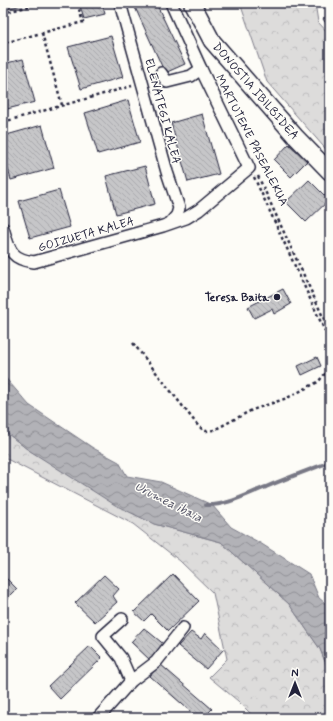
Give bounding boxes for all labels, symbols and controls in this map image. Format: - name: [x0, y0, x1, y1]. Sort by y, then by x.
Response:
- street label: DONOSTIA IBILBIDEA: [209, 40, 302, 144]
- street label: ELENATEGI KALEA: [140, 57, 184, 166]
- street label: MARTUTENE PASEALEKUA: [211, 72, 291, 209]
- street label: GOIZUETA KALEA: [36, 214, 136, 256]
- place label: Teresa Baita: [205, 290, 270, 306]
- marker: Teresa Baita: [272, 292, 282, 302]
- water label: Urumea ibaia: [132, 478, 206, 527]
- north arrow: [275, 663, 315, 703]
- text: N: [291, 667, 299, 681]

